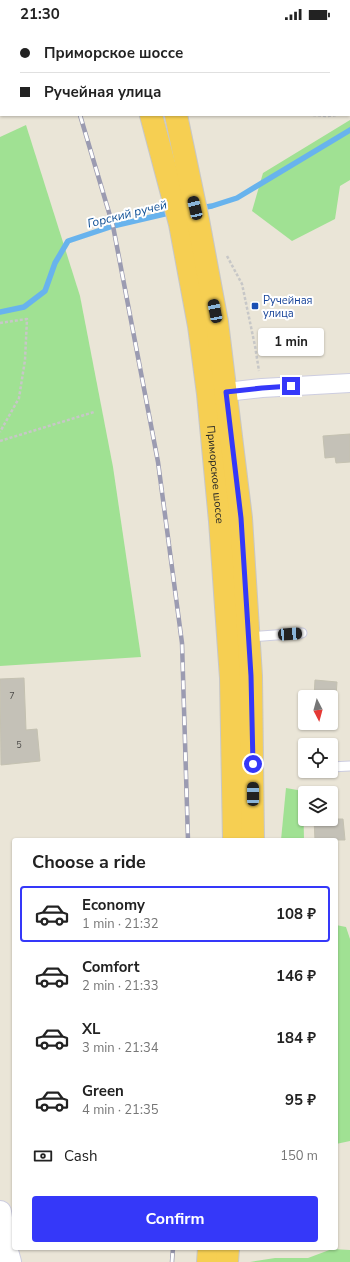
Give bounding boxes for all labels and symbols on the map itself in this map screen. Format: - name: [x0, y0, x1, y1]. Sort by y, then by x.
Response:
- car: [186, 195, 204, 221]
- water label: Горский ручей: [86, 196, 168, 232]
- place label: Ручейная улица: [263, 293, 313, 321]
- car: [207, 298, 223, 324]
- marker: Ручейная улица: [250, 301, 260, 311]
- callout: 1 min: [258, 328, 324, 356]
- route end: [282, 377, 300, 395]
- street label: Приморское шоссе: [203, 425, 228, 524]
- car: [278, 627, 302, 641]
- house number: 7: [9, 690, 15, 702]
- north arrow: [298, 690, 338, 730]
- house number: 5: [16, 739, 22, 751]
- route start: [244, 755, 262, 773]
- car: [247, 782, 259, 806]

